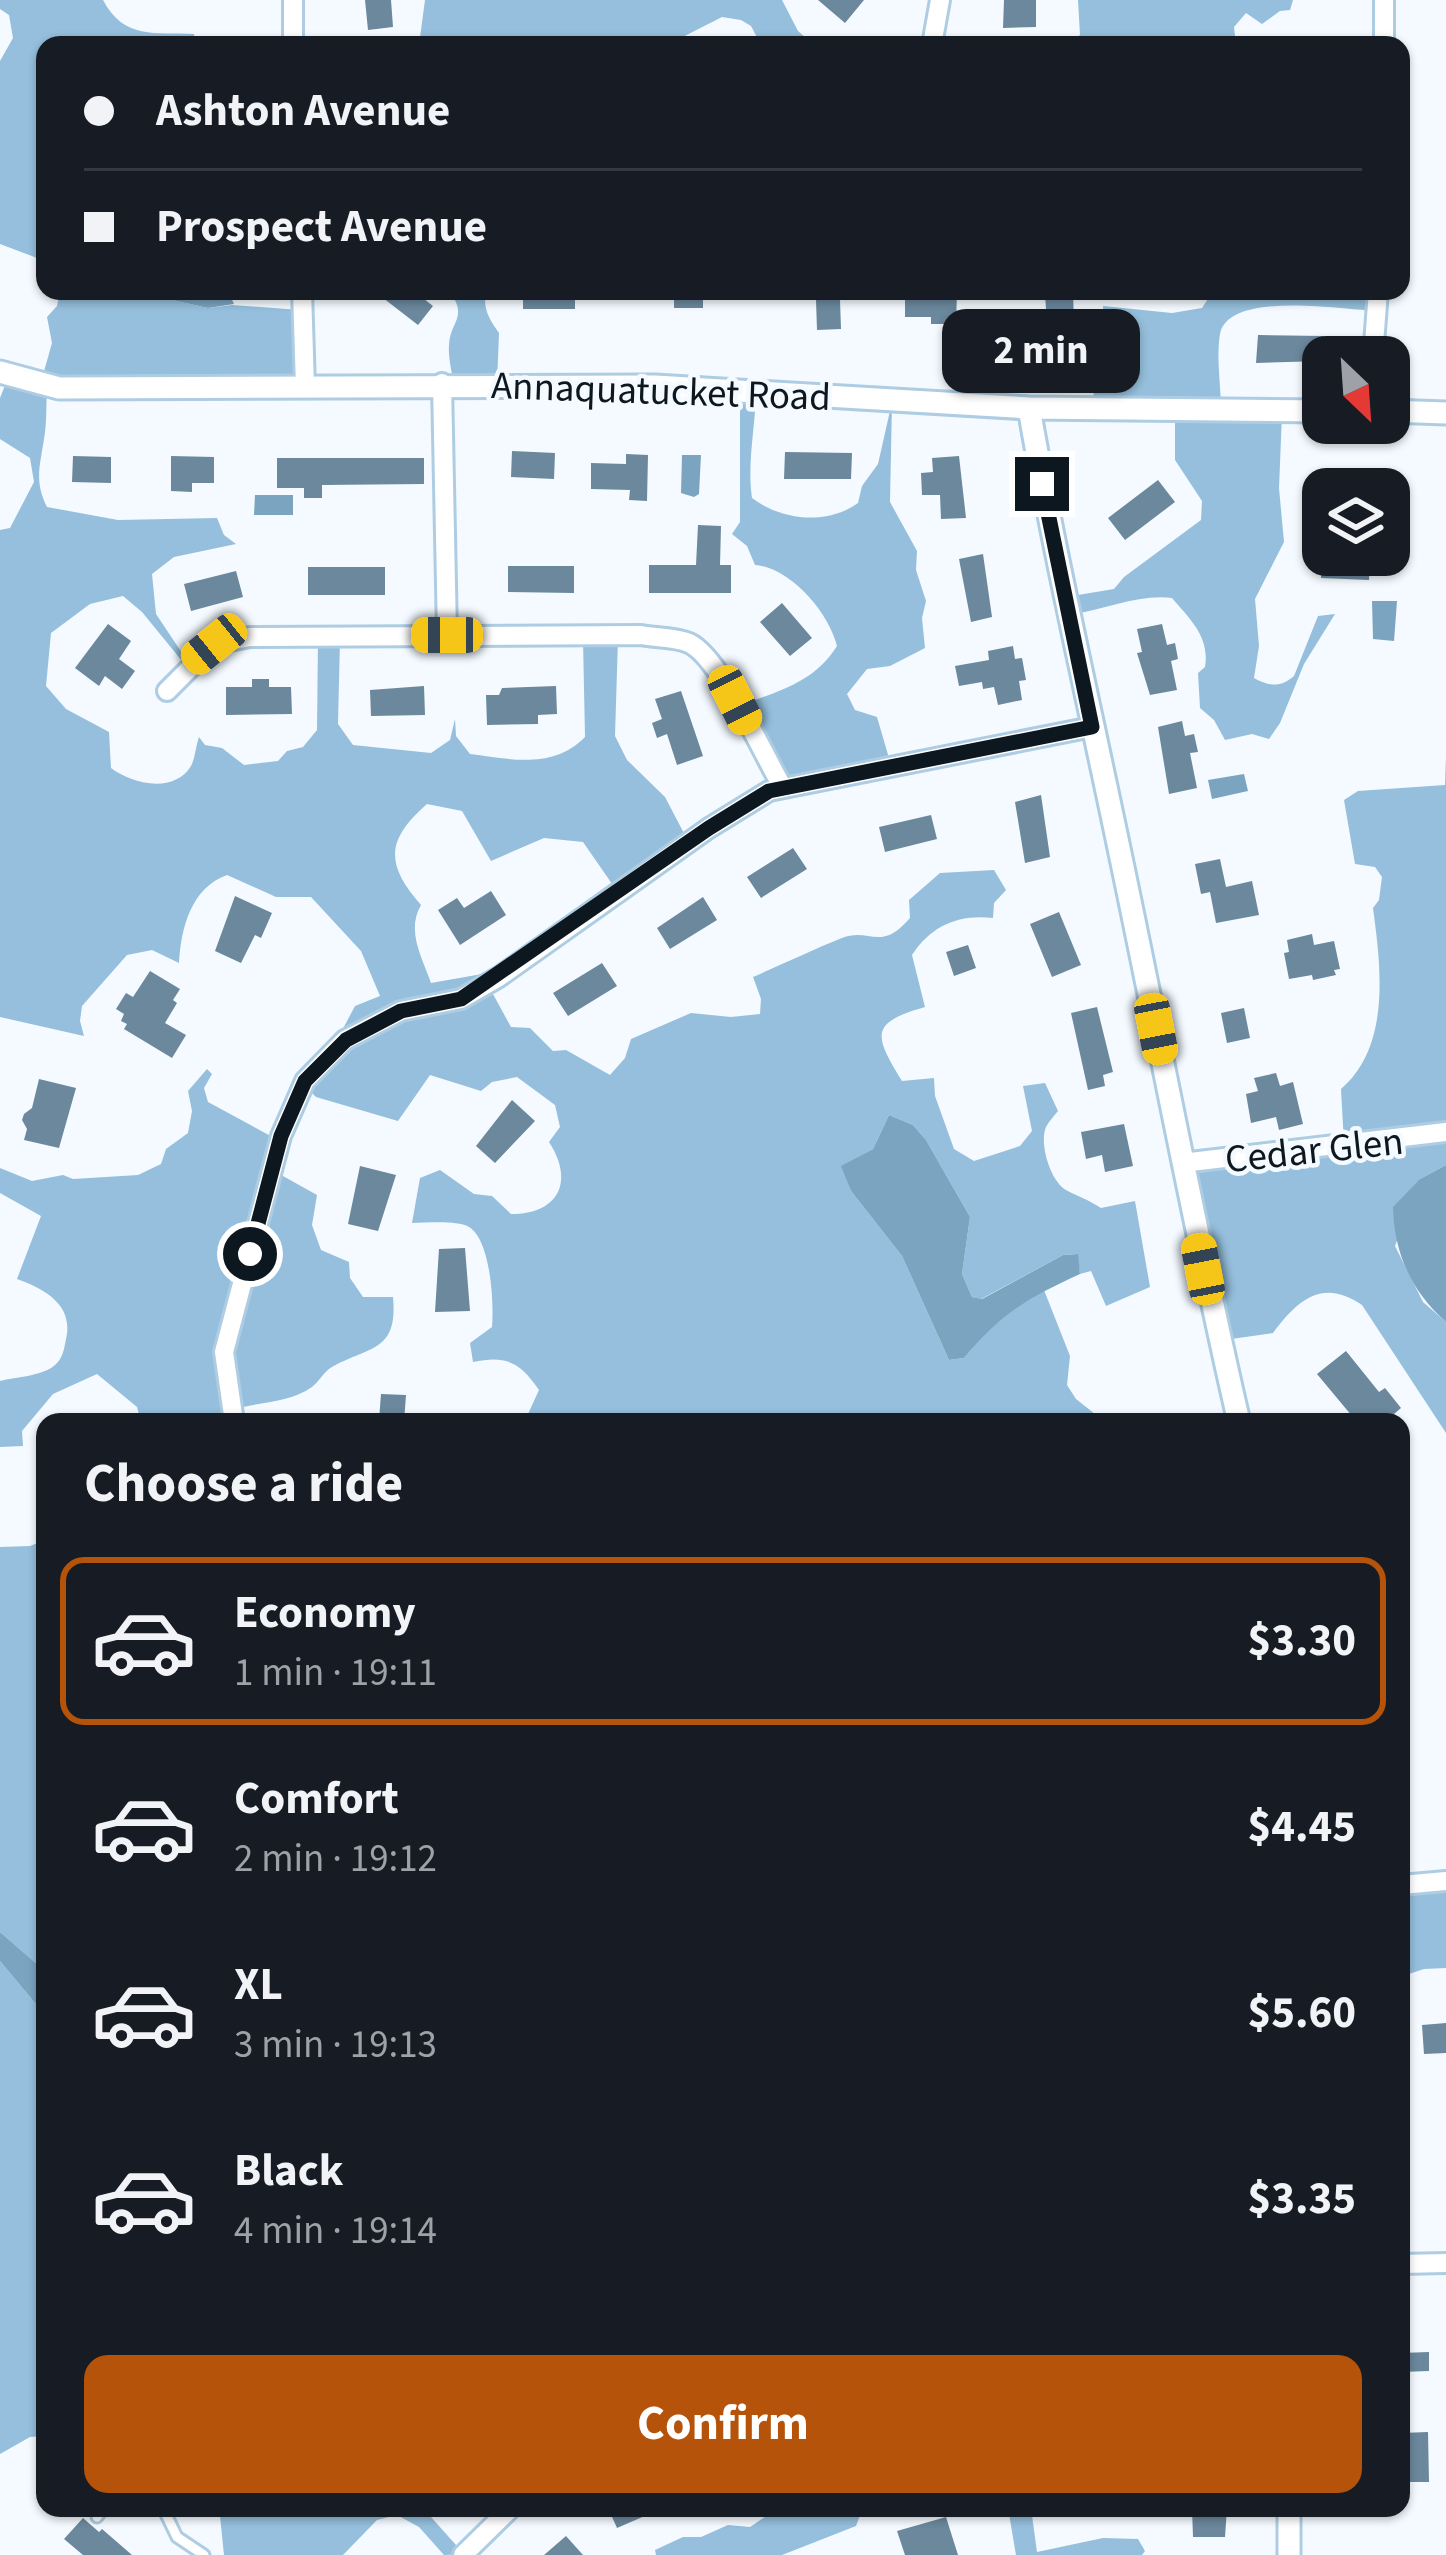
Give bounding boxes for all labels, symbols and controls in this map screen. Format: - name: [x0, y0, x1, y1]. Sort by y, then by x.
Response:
- text: Ashton Avenue: [156, 79, 450, 143]
- text: Prospect Avenue: [156, 195, 487, 259]
- callout: 2 min: [943, 310, 1141, 394]
- text: 2 min: [994, 323, 1088, 379]
- north arrow: [1302, 336, 1410, 444]
- map controls: [1302, 336, 1410, 576]
- street label: Annaquatucket Road: [490, 358, 832, 426]
- route end: [1015, 457, 1069, 511]
- button: layers: [1302, 468, 1410, 576]
- car: [175, 607, 253, 681]
- car: [411, 617, 483, 653]
- car: [703, 660, 767, 740]
- car: [1131, 990, 1181, 1068]
- street label: Cedar Glen: [1222, 1114, 1406, 1188]
- route start: [223, 1227, 277, 1281]
- car: [1178, 1230, 1228, 1308]
- text: Choose a ride: [84, 1446, 403, 1523]
- text: Economy: [234, 1581, 416, 1645]
- icon: car: [90, 1587, 198, 1695]
- text: $3.30: [1247, 1609, 1356, 1673]
- text: 1 min · 19:11: [234, 1645, 437, 1701]
- text: Comfort: [234, 1767, 399, 1831]
- icon: car: [90, 1773, 198, 1881]
- text: $4.45: [1247, 1795, 1356, 1859]
- text: 2 min · 19:12: [234, 1831, 437, 1887]
- text: XL: [234, 1953, 283, 2017]
- icon: car: [90, 1959, 198, 2067]
- text: $5.60: [1247, 1981, 1356, 2045]
- text: 3 min · 19:13: [234, 2017, 437, 2073]
- text: Black: [234, 2139, 344, 2203]
- icon: car: [90, 2145, 198, 2253]
- text: $3.35: [1247, 2167, 1356, 2231]
- text: 4 min · 19:14: [234, 2203, 437, 2259]
- button: Confirm: [84, 2355, 1362, 2493]

